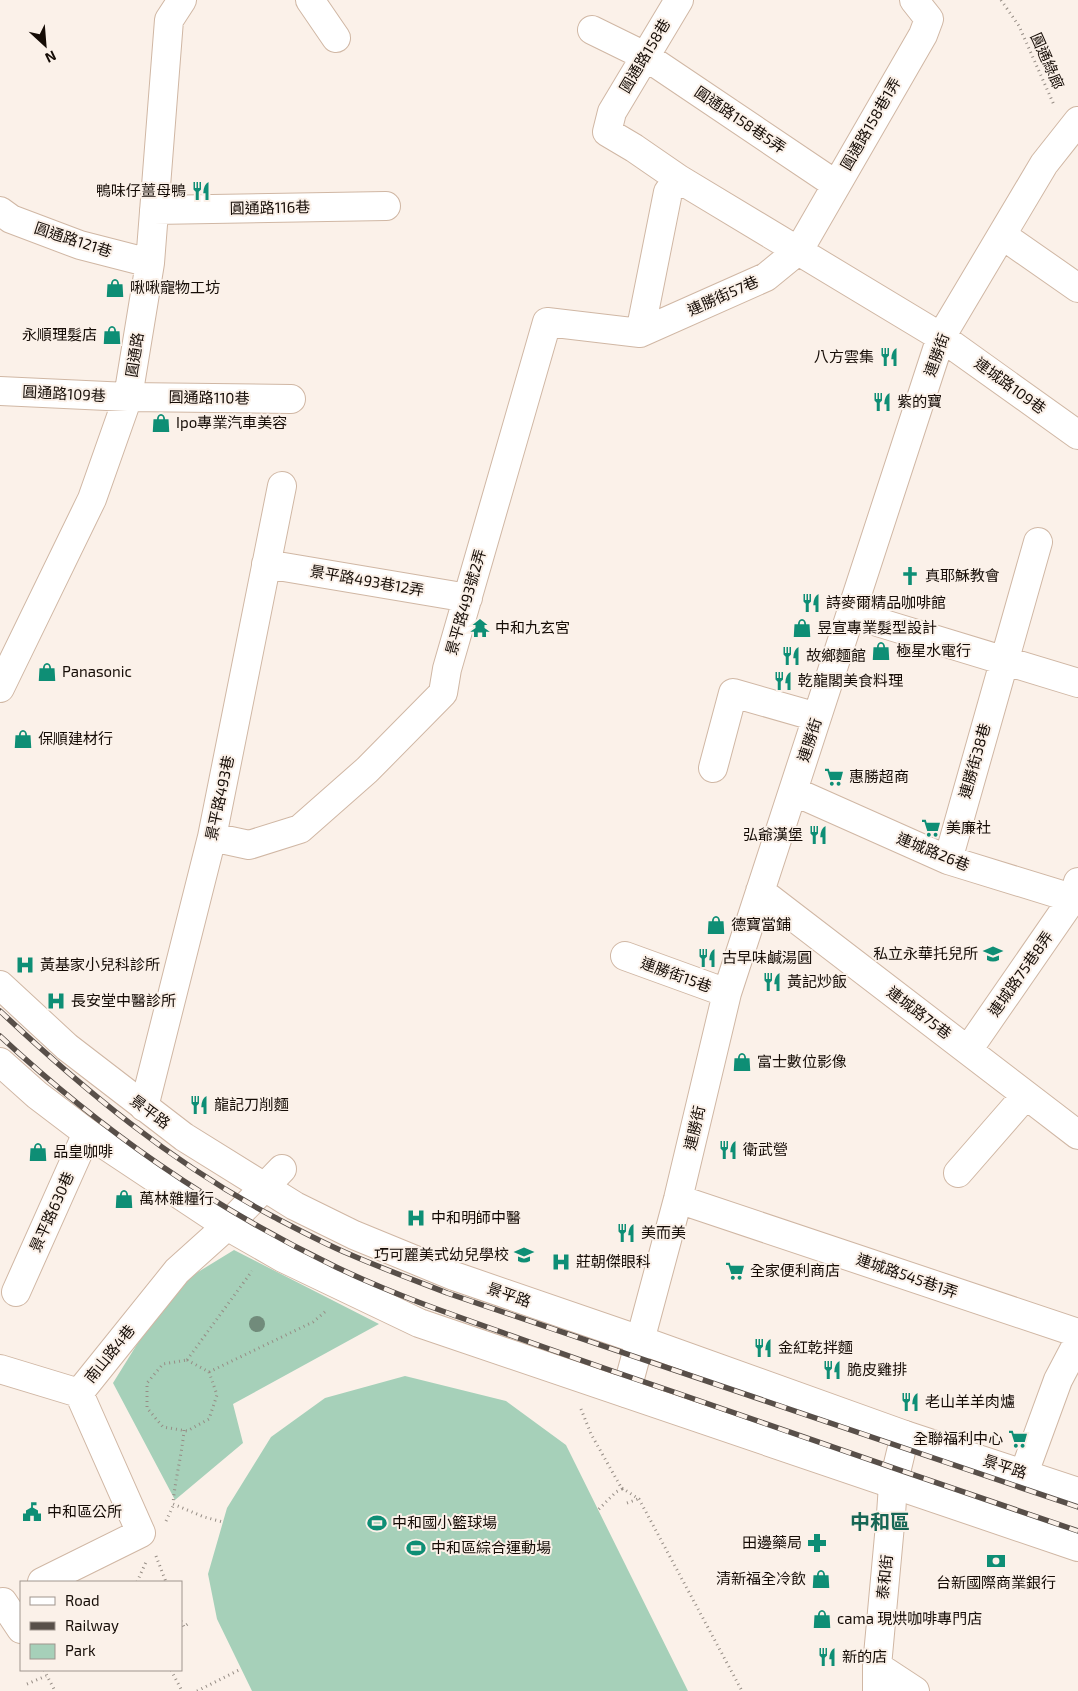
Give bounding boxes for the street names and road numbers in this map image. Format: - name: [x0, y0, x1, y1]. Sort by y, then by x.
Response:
- street label: 圓通路158巷: [615, 15, 673, 96]
- street label: 圓通綠廊: [1027, 30, 1068, 92]
- street label: 圓通路158巷1弄: [836, 74, 904, 173]
- street label: 圓通路158巷5弄: [692, 82, 790, 156]
- street label: 圓通路116巷: [230, 197, 310, 217]
- street label: 圓通路121巷: [32, 218, 114, 260]
- street label: 連勝街57巷: [684, 271, 761, 319]
- street label: 連勝街: [920, 330, 952, 379]
- street label: 圓通路: [122, 331, 146, 378]
- street label: 連城路109巷: [971, 353, 1050, 417]
- street label: 圓通路109巷: [22, 382, 106, 404]
- street label: 圓通路110巷: [168, 387, 250, 407]
- street label: 景平路493號2弄: [441, 547, 489, 657]
- street label: 景平路493巷12弄: [309, 561, 426, 599]
- street label: 連勝街: [794, 716, 825, 764]
- street label: 連勝街38巷: [955, 721, 993, 800]
- street label: 景平路493巷: [201, 754, 237, 842]
- street label: 連城路26巷: [894, 828, 972, 874]
- street label: 連城路75巷8弄: [984, 927, 1056, 1019]
- street label: 連勝街15巷: [638, 953, 714, 995]
- street label: 連城路75巷: [884, 982, 955, 1042]
- street label: 景平路: [127, 1090, 174, 1132]
- street label: 連勝街: [680, 1104, 708, 1152]
- street label: 景平路630巷: [25, 1169, 77, 1255]
- street label: 連城路545巷1弄: [854, 1249, 961, 1301]
- street label: 景平路: [485, 1278, 534, 1310]
- street label: 南山路4巷: [80, 1321, 138, 1386]
- street label: 景平路: [981, 1451, 1029, 1482]
- street label: 泰和街: [873, 1554, 895, 1600]

